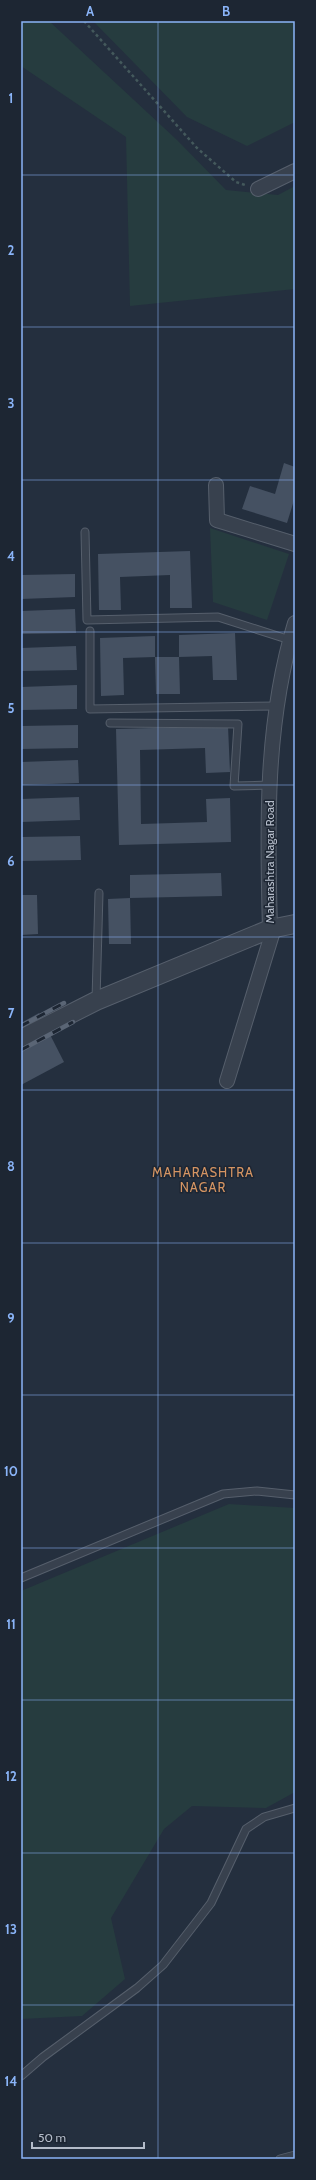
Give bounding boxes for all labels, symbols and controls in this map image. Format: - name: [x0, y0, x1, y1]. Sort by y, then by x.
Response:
- text: A: [86, 3, 95, 19]
- text: B: [222, 3, 230, 19]
- text: 1: [9, 90, 13, 106]
- text: 2: [8, 242, 15, 258]
- text: 3: [7, 395, 15, 411]
- text: 4: [7, 548, 15, 564]
- text: 5: [8, 700, 15, 716]
- street label: Maharashtra Nagar Road: [262, 800, 277, 924]
- text: 6: [7, 853, 15, 869]
- text: 7: [8, 1005, 15, 1021]
- text: 8: [7, 1158, 15, 1174]
- district label: MAHARASHTRA NAGAR: [152, 1164, 254, 1195]
- text: 9: [7, 1310, 15, 1326]
- text: 10: [4, 1463, 18, 1479]
- text: 11: [6, 1616, 16, 1632]
- text: 12: [5, 1768, 17, 1784]
- text: 13: [5, 1921, 17, 1937]
- text: 14: [5, 2073, 17, 2089]
- scale bar: [32, 2124, 144, 2150]
- text: 50 m: [38, 2130, 66, 2145]

